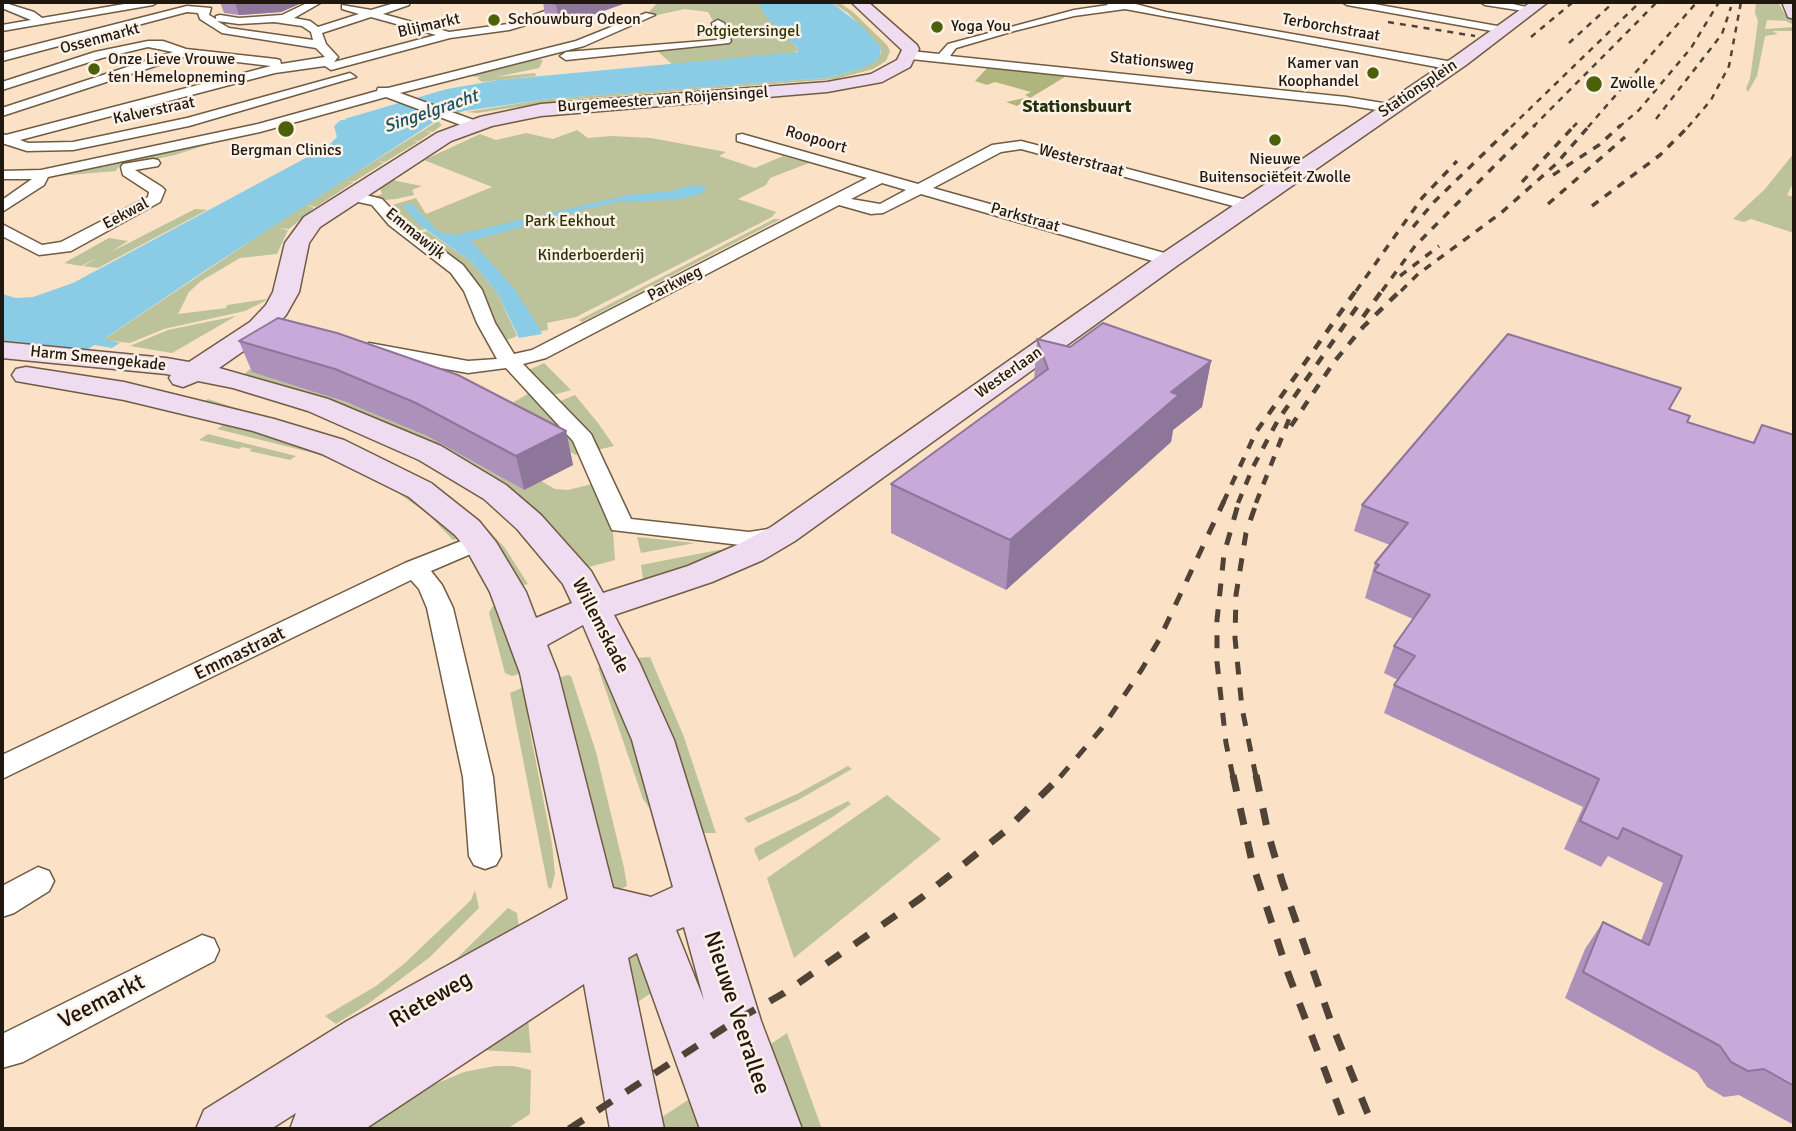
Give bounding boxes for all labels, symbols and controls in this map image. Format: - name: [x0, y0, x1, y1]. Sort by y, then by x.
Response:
- street label: Blijmarkt: [396, 10, 462, 42]
- place label: Schouwburg Odeon: [508, 10, 641, 30]
- street label: Terborchstraat: [1281, 10, 1381, 46]
- marker: Schouwburg Odeon: [486, 12, 502, 28]
- place label: Yoga You: [951, 17, 1011, 37]
- street label: Ossenmarkt: [58, 19, 142, 59]
- marker: Yoga You: [929, 19, 945, 35]
- park label: Potgietersingel: [696, 22, 800, 42]
- street label: Stationsweg: [1109, 48, 1195, 76]
- place label: Onze Lieve Vrouwe ten Hemelopneming: [108, 50, 246, 88]
- place label: Kamer van Koophandel: [1278, 54, 1359, 92]
- street label: Stationsplein: [1375, 56, 1461, 122]
- marker: Onze Lieve Vrouwe ten Hemelopneming: [86, 61, 102, 77]
- marker: Kamer van Koophandel: [1365, 65, 1381, 81]
- marker: Zwolle: [1584, 74, 1604, 94]
- place label: Zwolle: [1610, 74, 1655, 94]
- street label: Burgemeester van Roijensingel: [557, 83, 769, 117]
- water label: Singelgracht: [381, 86, 481, 138]
- street label: Kalverstraat: [111, 93, 197, 129]
- district label: Stationsbuurt: [1022, 96, 1132, 118]
- marker: Bergman Clinics: [276, 119, 296, 139]
- street label: Roopoort: [783, 122, 849, 158]
- marker: Nieuwe Buitensociëteit Zwolle: [1267, 132, 1283, 148]
- street label: Westerstraat: [1036, 140, 1126, 182]
- place label: Bergman Clinics: [230, 141, 342, 161]
- place label: Nieuwe Buitensociëteit Zwolle: [1199, 150, 1351, 188]
- street label: Eekwal: [100, 194, 152, 234]
- street label: Parkstraat: [988, 199, 1062, 237]
- street label: Emmawijk: [381, 204, 449, 264]
- park label: Park Eekhout: [525, 212, 615, 232]
- park label: Kinderboerderij: [538, 246, 644, 266]
- street label: Parkweg: [645, 262, 705, 306]
- street label: Harm Smeengekade: [29, 342, 167, 376]
- street label: Westerlaan: [972, 343, 1046, 403]
- street label: Willemskade: [566, 575, 634, 677]
- street label: Emmastraat: [191, 622, 289, 686]
- street label: Nieuwe Veerallee: [697, 928, 775, 1098]
- street label: Rieteweg: [385, 965, 477, 1035]
- street label: Veemarkt: [54, 969, 150, 1035]

